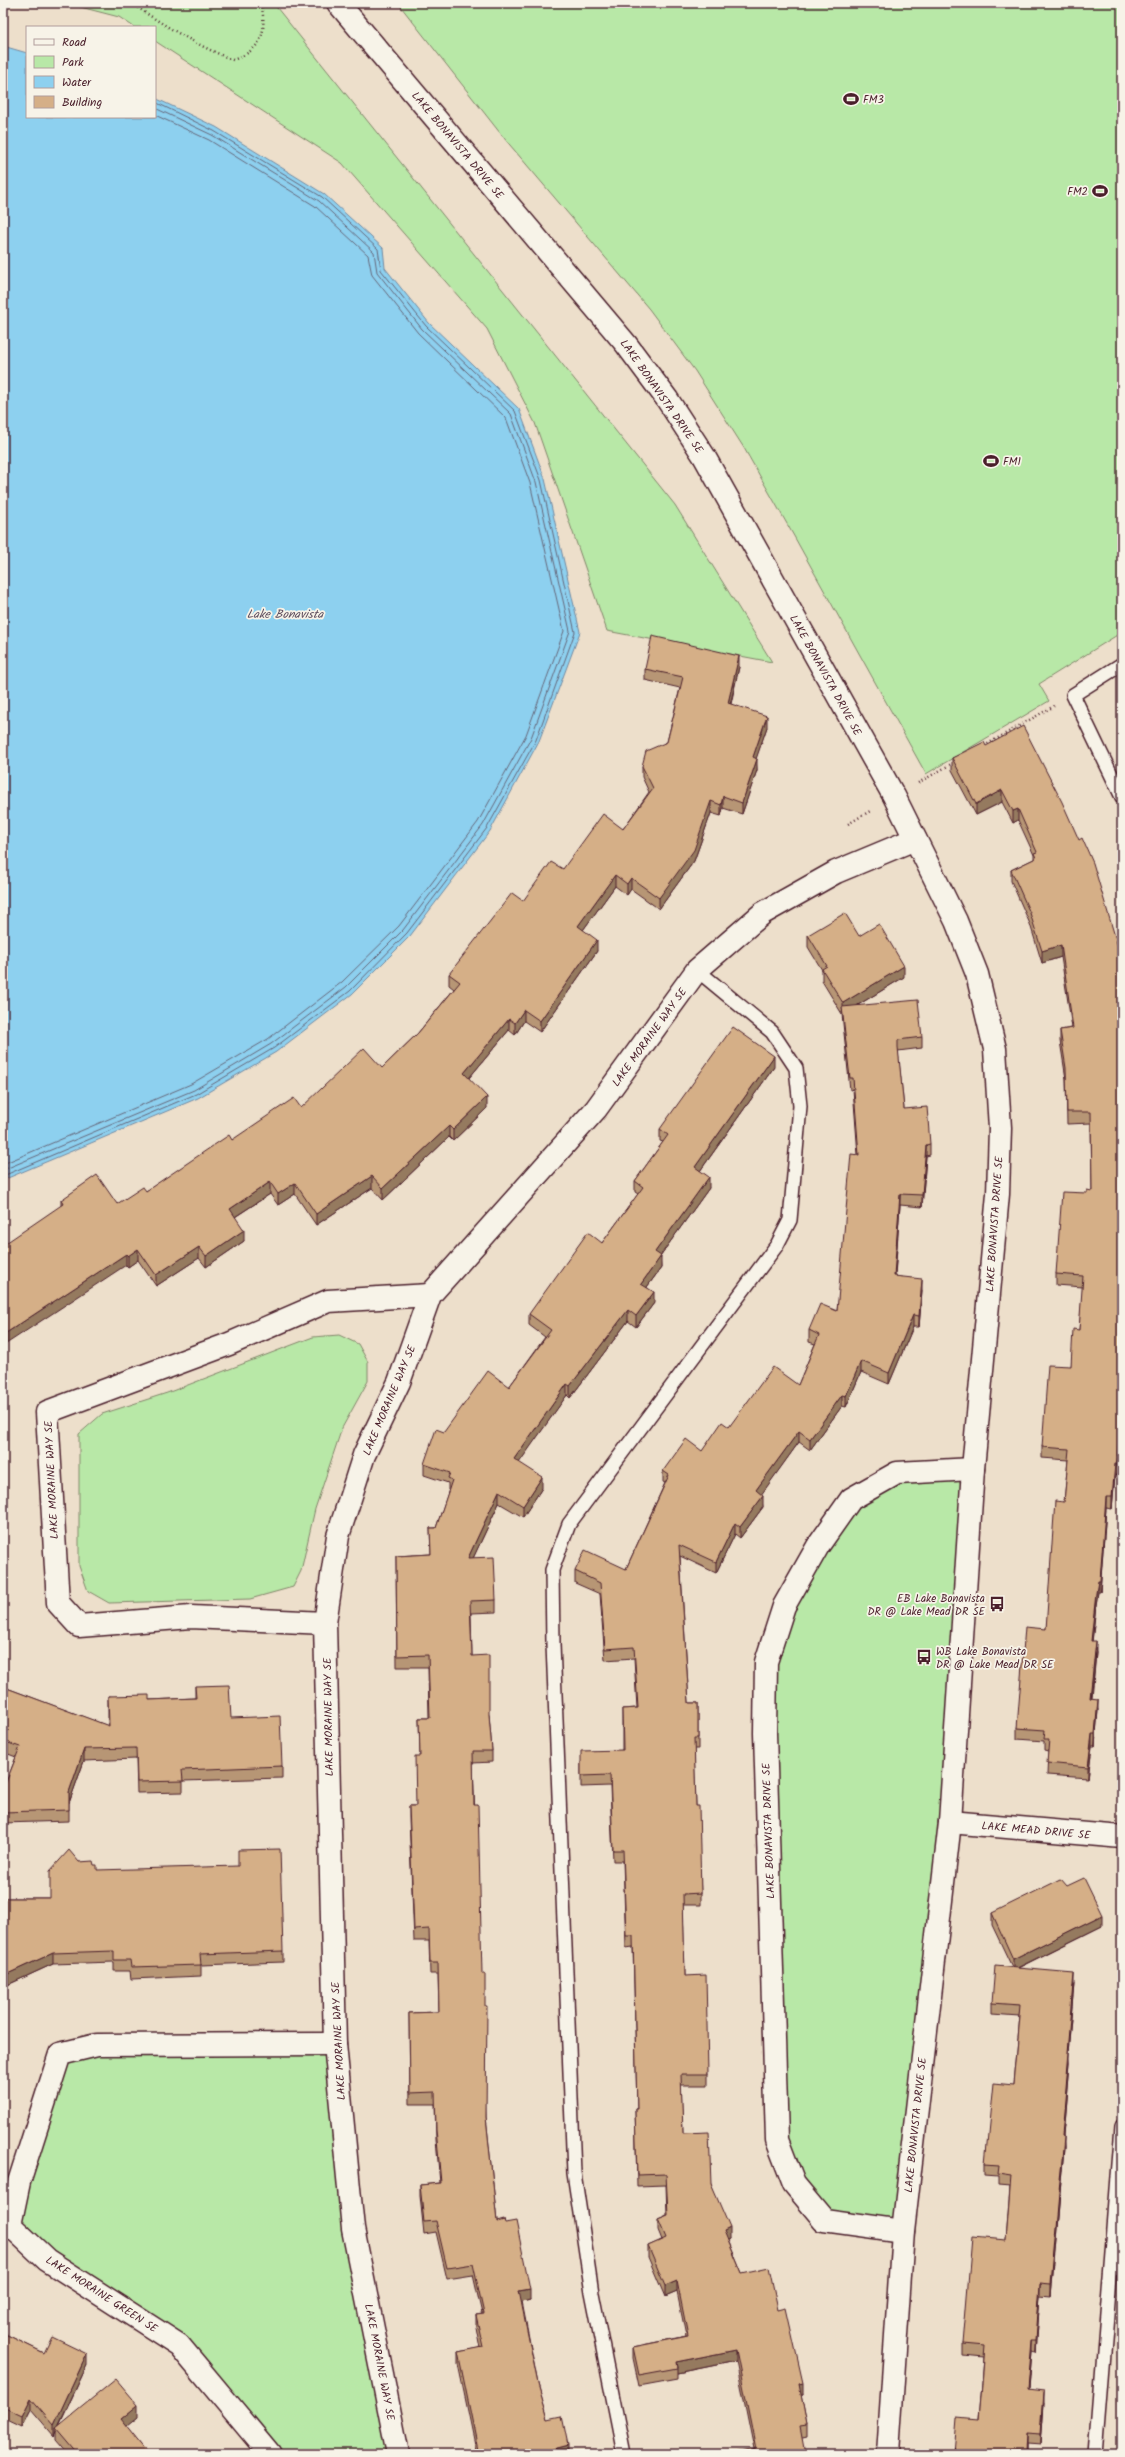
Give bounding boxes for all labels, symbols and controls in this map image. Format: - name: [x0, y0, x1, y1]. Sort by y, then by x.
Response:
- legend: [26, 26, 156, 118]
- text: Road: [62, 33, 87, 52]
- text: Park: [62, 53, 84, 72]
- text: Water: [62, 73, 92, 92]
- street label: LAKE BONAVISTA DRIVE SE: [407, 88, 508, 204]
- sports icon: FM3: [842, 90, 860, 108]
- place label: FM3: [863, 91, 884, 109]
- text: Building: [62, 93, 102, 112]
- sports icon: FM2: [1091, 182, 1109, 200]
- place label: FM2: [1067, 183, 1088, 201]
- street label: LAKE BONAVISTA DRIVE SE: [615, 336, 708, 458]
- sports icon: FM1: [982, 452, 1000, 470]
- place label: FM1: [1003, 453, 1021, 471]
- water label: Lake Bonavista: [247, 605, 325, 624]
- street label: LAKE BONAVISTA DRIVE SE: [784, 612, 866, 740]
- street label: LAKE MORAINE WAY SE: [608, 984, 692, 1091]
- street label: LAKE BONAVISTA DRIVE SE: [981, 1155, 1009, 1292]
- street label: LAKE MORAINE WAY SE: [358, 1342, 422, 1458]
- street label: LAKE MORAINE WAY SE: [40, 1420, 64, 1540]
- place label: EB Lake Bonavista DR @ Lake Mead DR SE: [867, 1590, 986, 1621]
- bus stop icon: EB Lake Bonavista DR @ Lake Mead DR SE: [988, 1595, 1006, 1613]
- place label: WB Lake Bonavista DR @ Lake Mead DR SE: [936, 1643, 1054, 1674]
- bus stop icon: WB Lake Bonavista DR @ Lake Mead DR SE: [915, 1648, 933, 1666]
- street label: LAKE MORAINE WAY SE: [319, 1657, 339, 1776]
- street label: LAKE BONAVISTA DRIVE SE: [758, 1762, 780, 1899]
- street label: LAKE MEAD DRIVE SE: [981, 1817, 1092, 1845]
- street label: LAKE MORAINE WAY SE: [327, 1981, 351, 2101]
- street label: LAKE BONAVISTA DRIVE SE: [900, 2056, 932, 2194]
- street label: LAKE MORAINE GREEN SE: [42, 2252, 162, 2338]
- street label: LAKE MORAINE WAY SE: [359, 2302, 399, 2423]

